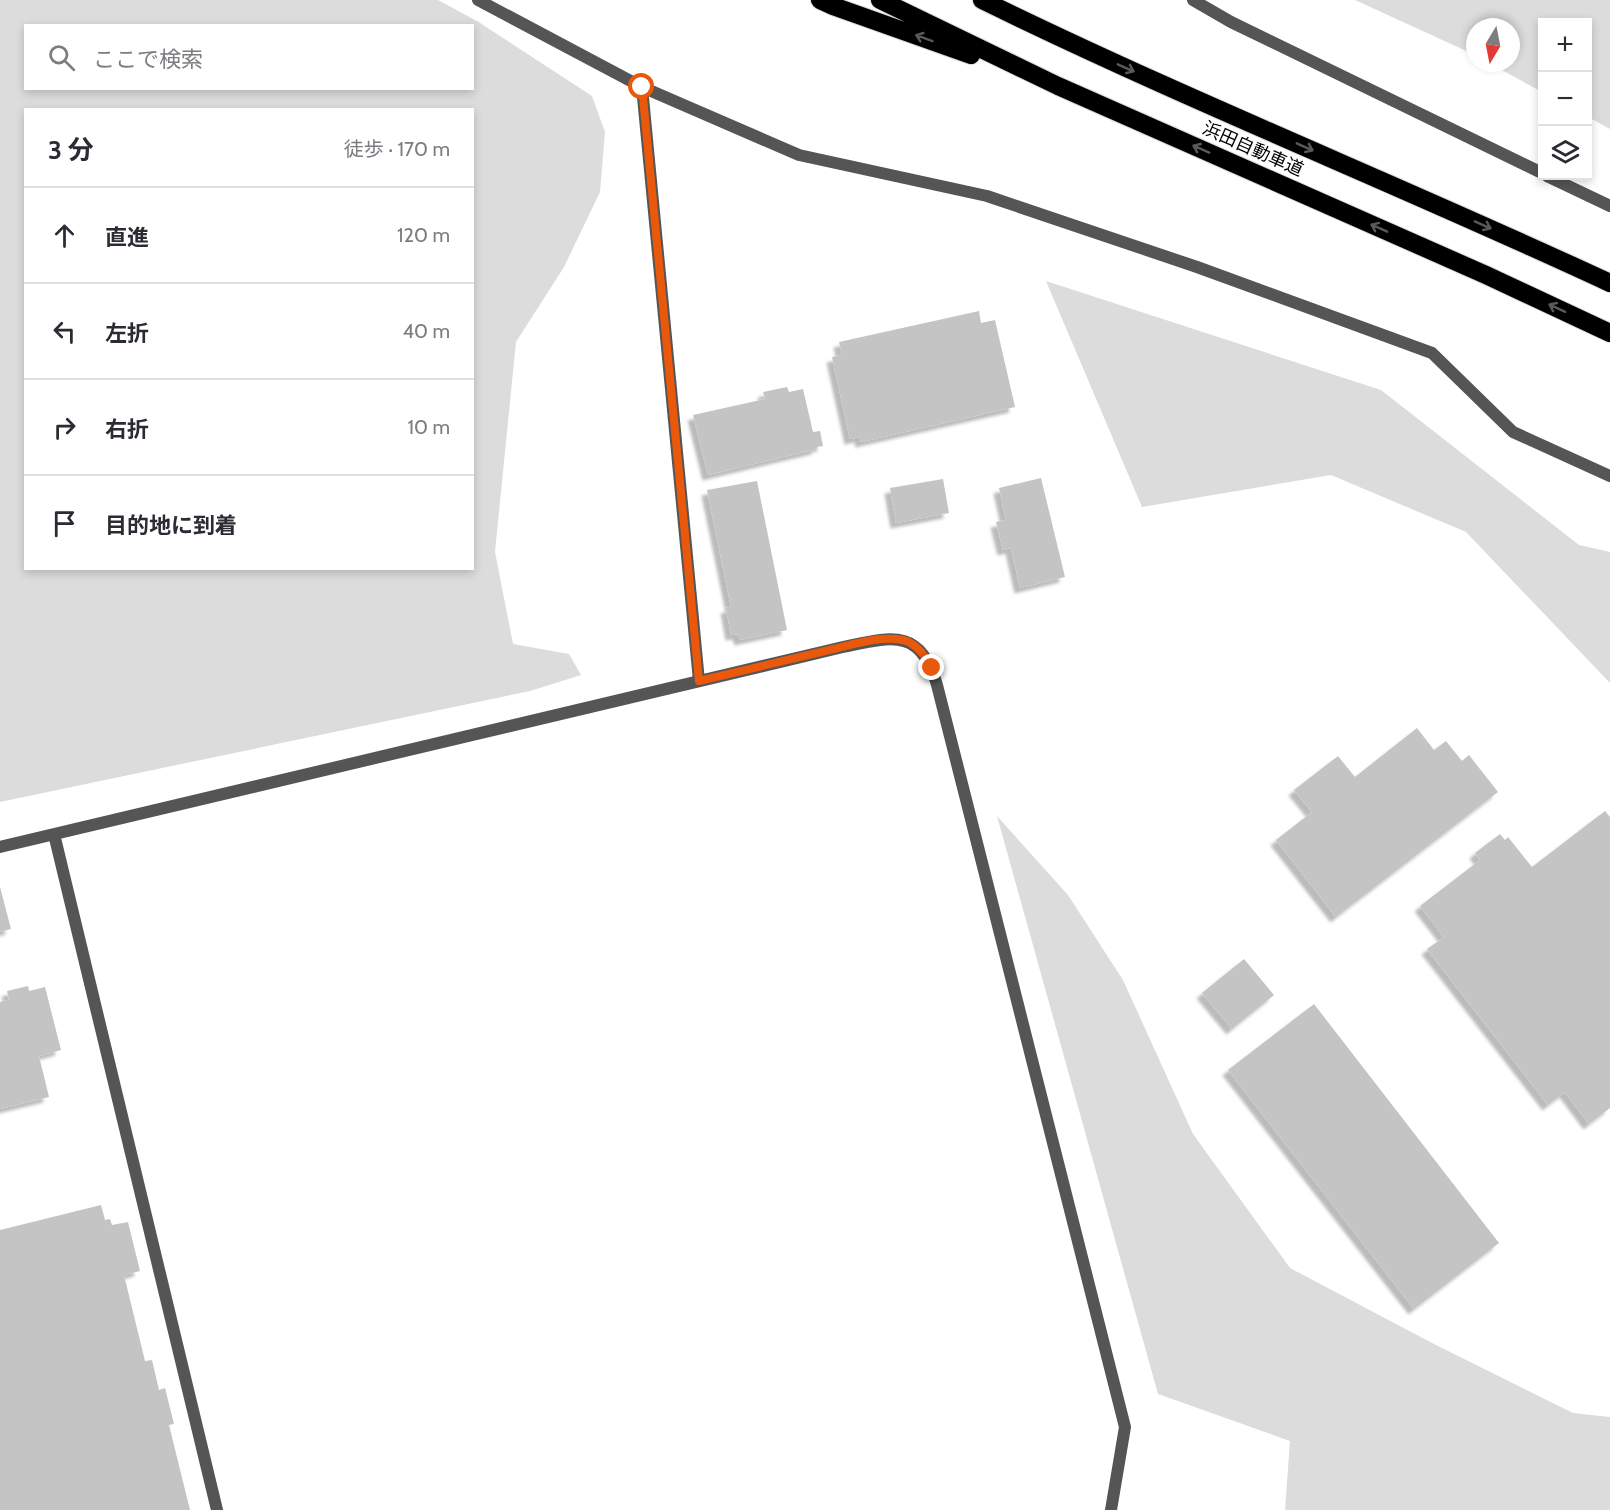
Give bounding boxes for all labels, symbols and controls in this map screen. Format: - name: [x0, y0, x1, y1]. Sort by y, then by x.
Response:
- north arrow: [1466, 18, 1520, 72]
- map controls: [1538, 18, 1592, 180]
- button: +: [1538, 18, 1592, 72]
- search box: [24, 24, 474, 90]
- one-way arrow: [915, 32, 933, 43]
- icon: search: [45, 41, 78, 74]
- text: ここで検索: [93, 46, 203, 73]
- one-way arrow: [1117, 63, 1135, 74]
- button: −: [1538, 72, 1592, 126]
- route start: [628, 73, 654, 99]
- street label: 浜田自動車道: [1199, 117, 1307, 181]
- button: layers: [1538, 126, 1592, 180]
- text: 3 分: [48, 134, 94, 166]
- text: 徒歩 · 170 m: [344, 137, 450, 161]
- one-way arrow: [1295, 141, 1313, 153]
- one-way arrow: [1192, 143, 1210, 154]
- icon: ahead: [48, 219, 81, 252]
- one-way arrow: [1474, 220, 1492, 231]
- one-way arrow: [1371, 222, 1389, 233]
- text: 120 m: [397, 223, 450, 247]
- text: 直進: [105, 224, 149, 251]
- one-way arrow: [1548, 301, 1566, 313]
- icon: left: [48, 315, 81, 348]
- text: 40 m: [402, 319, 450, 343]
- text: 左折: [105, 320, 149, 347]
- icon: right: [48, 411, 81, 444]
- text: 10 m: [407, 415, 450, 439]
- text: 右折: [105, 416, 149, 443]
- icon: arrive: [48, 507, 81, 540]
- text: 目的地に到着: [105, 512, 237, 539]
- route end: [918, 654, 944, 680]

